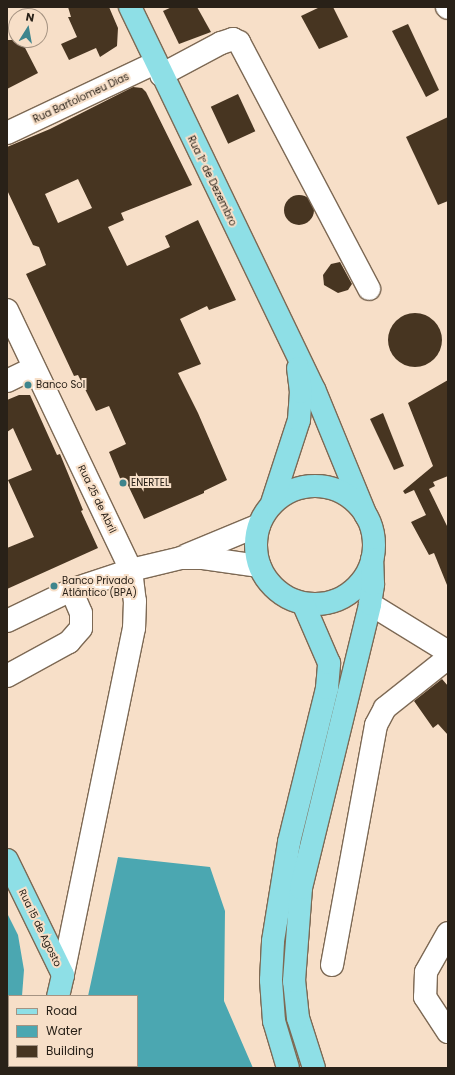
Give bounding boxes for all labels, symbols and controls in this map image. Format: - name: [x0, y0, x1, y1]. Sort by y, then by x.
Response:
- north arrow: [8, 8, 48, 48]
- text: N: [25, 9, 36, 26]
- street label: Rua Bartolomeu Dias: [31, 70, 131, 126]
- street label: Rua 1º de Dezembro: [185, 134, 239, 228]
- place label: Banco Sol: [36, 379, 85, 391]
- marker: Banco Sol: [23, 380, 33, 390]
- street label: Rua 25 de Abril: [75, 463, 119, 535]
- place label: ENERTEL: [131, 477, 169, 489]
- marker: ENERTEL: [118, 478, 128, 488]
- place label: Banco Privado Atlântico (BPA): [62, 574, 137, 598]
- marker: Banco Privado Atlântico (BPA): [49, 581, 59, 591]
- street label: Rua 15 de Agosto: [16, 887, 64, 969]
- legend: [8, 995, 138, 1067]
- text: Road: [46, 1002, 77, 1019]
- text: Water: [46, 1022, 82, 1039]
- text: Building: [46, 1042, 94, 1059]

